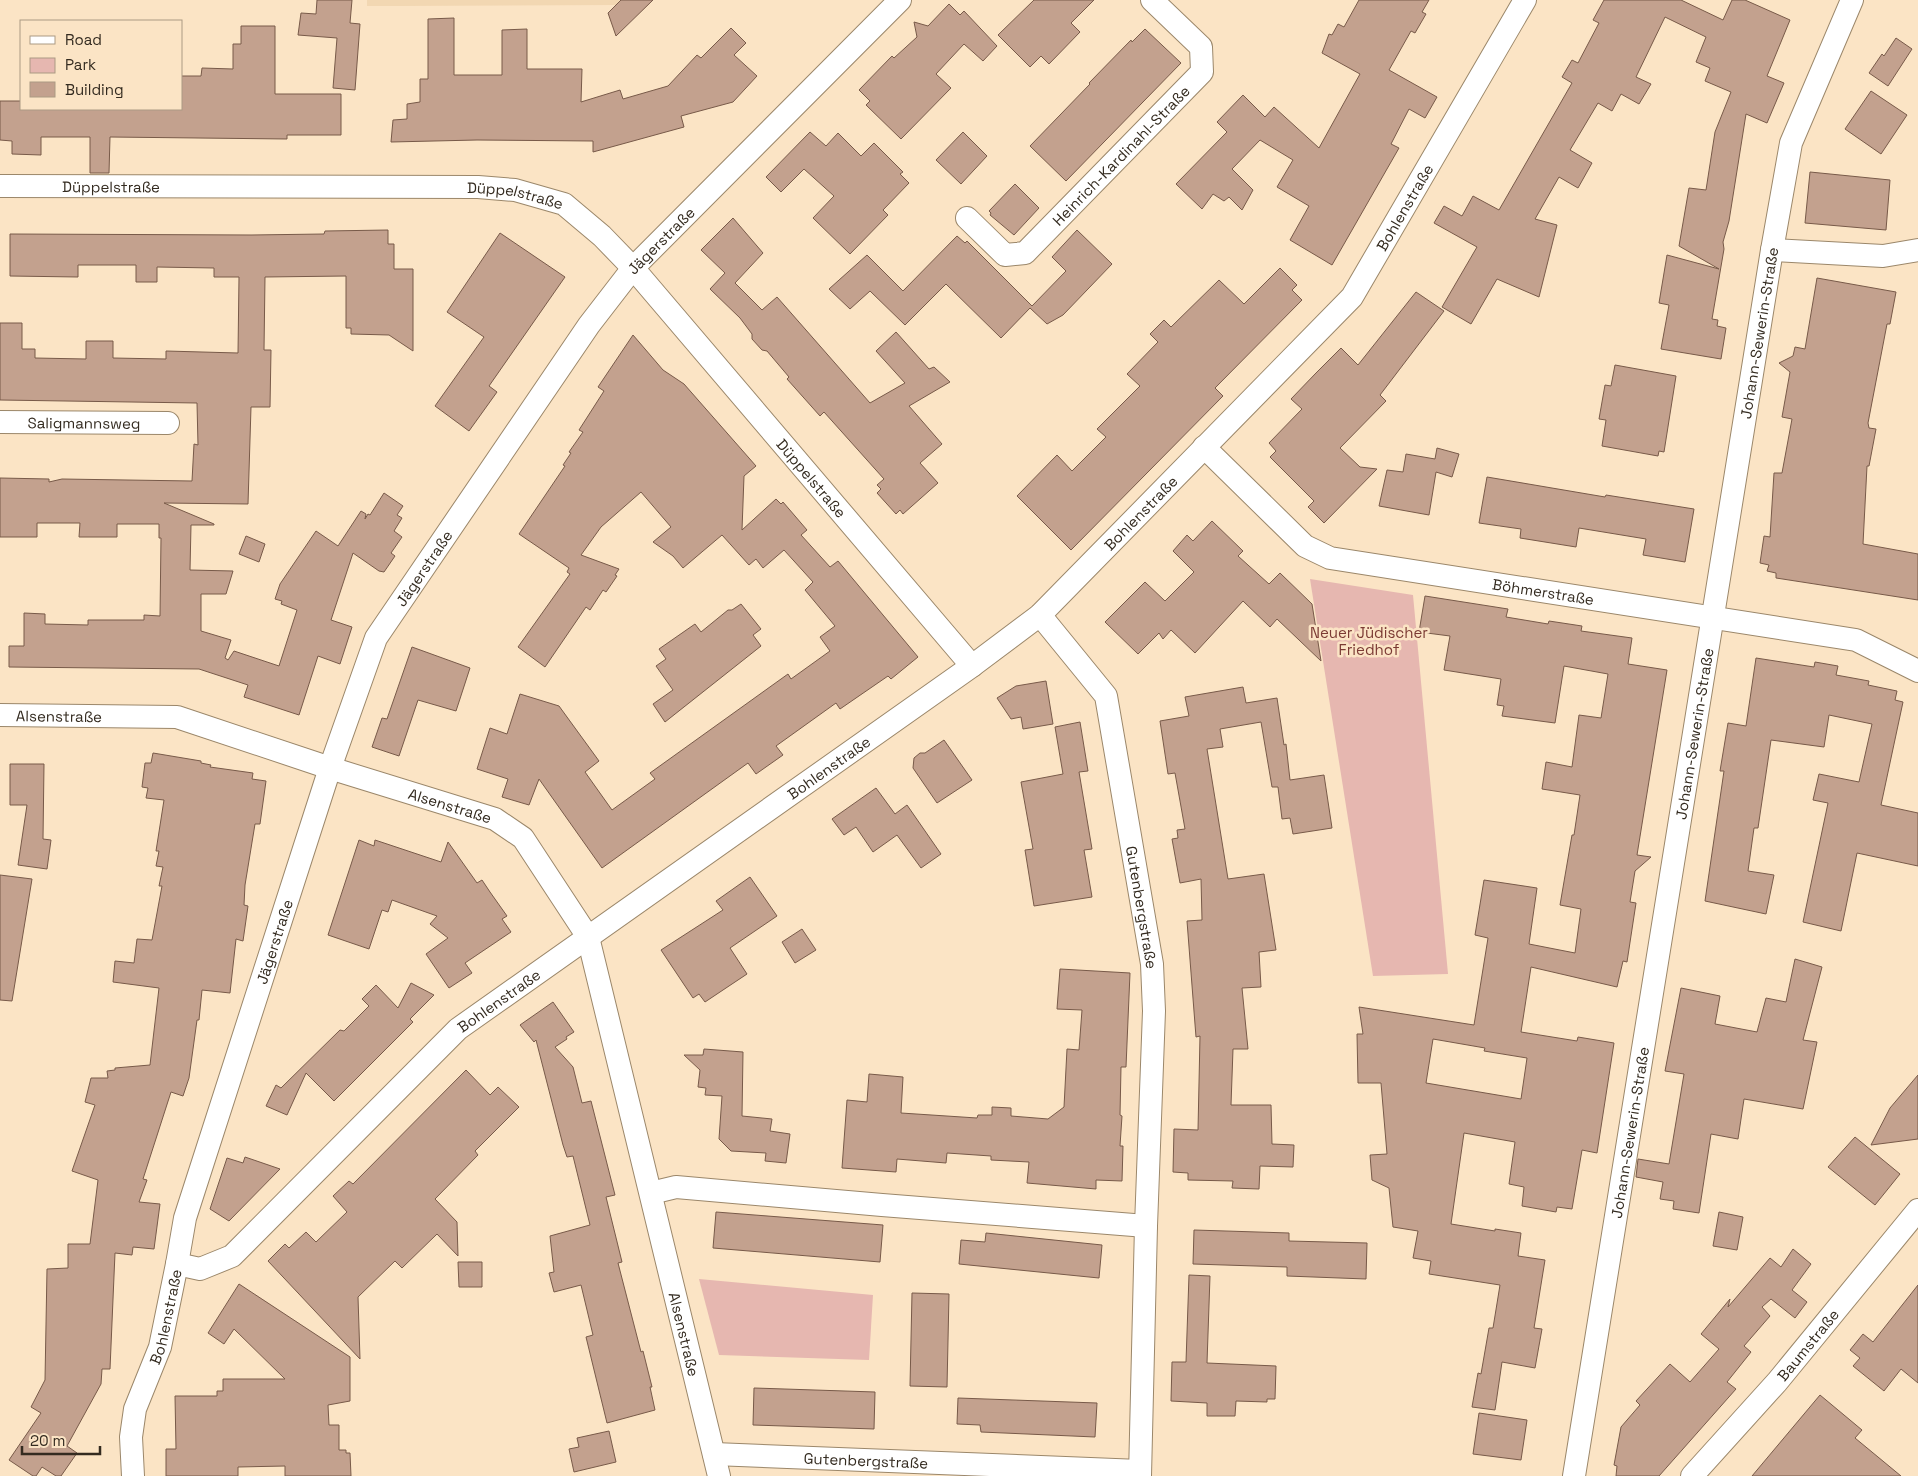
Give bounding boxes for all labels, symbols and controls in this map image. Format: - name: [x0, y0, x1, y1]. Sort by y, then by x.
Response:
- legend: [20, 20, 182, 110]
- text: Road: [65, 30, 102, 49]
- text: Park: [65, 55, 96, 74]
- text: Building: [65, 80, 124, 99]
- street label: Heinrich-Kardinahl-Straße: [1048, 81, 1193, 229]
- street label: Bohlenstraße: [1372, 160, 1437, 254]
- street label: Düppelstraße: [62, 177, 160, 196]
- street label: Düppelstraße: [467, 177, 566, 213]
- street label: Jägerstraße: [622, 202, 698, 278]
- street label: Johann-Sewerin-Straße: [1735, 246, 1782, 420]
- street label: Saligmannsweg: [27, 413, 141, 432]
- street label: Düppelstraße: [773, 434, 851, 521]
- street label: Bohlenstraße: [1100, 471, 1181, 554]
- street label: Jägerstraße: [391, 526, 456, 610]
- street label: Böhmerstraße: [1491, 574, 1596, 609]
- park label: Neuer Jüdischer Friedhof: [1310, 623, 1428, 659]
- street label: Johann-Sewerin-Straße: [1671, 646, 1717, 821]
- street label: Alsenstraße: [16, 706, 102, 726]
- street label: Bohlenstraße: [783, 731, 874, 803]
- street label: Alsenstraße: [406, 783, 494, 827]
- street label: Gutenbergstraße: [1122, 845, 1162, 969]
- street label: Jägerstraße: [252, 897, 297, 986]
- street label: Bohlenstraße: [453, 965, 544, 1036]
- street label: Johann-Sewerin-Straße: [1606, 1045, 1653, 1220]
- street label: Bohlenstraße: [145, 1267, 185, 1367]
- street label: Alsenstraße: [665, 1290, 704, 1378]
- street label: Baumstraße: [1773, 1305, 1843, 1385]
- scale bar: [22, 1424, 100, 1456]
- text: 20 m: [30, 1431, 65, 1450]
- street label: Gutenbergstraße: [803, 1448, 929, 1472]

